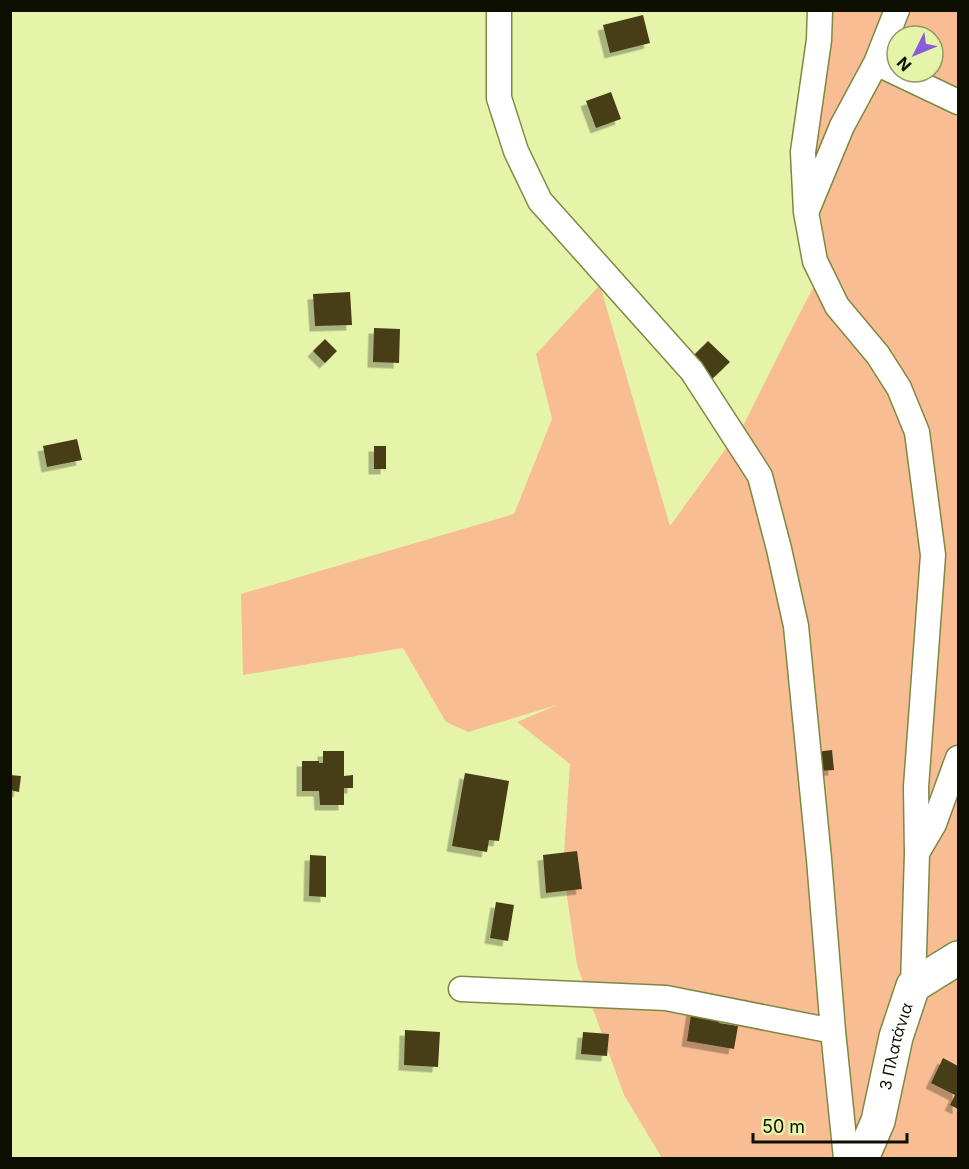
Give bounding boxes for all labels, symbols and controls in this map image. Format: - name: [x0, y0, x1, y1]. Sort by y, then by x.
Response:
- north arrow: [885, 24, 945, 84]
- text: N: [893, 53, 916, 76]
- street label: 3 Πλατάνια: [875, 1000, 917, 1092]
- scale bar: [753, 1106, 908, 1144]
- text: 50 m: [762, 1116, 805, 1137]

